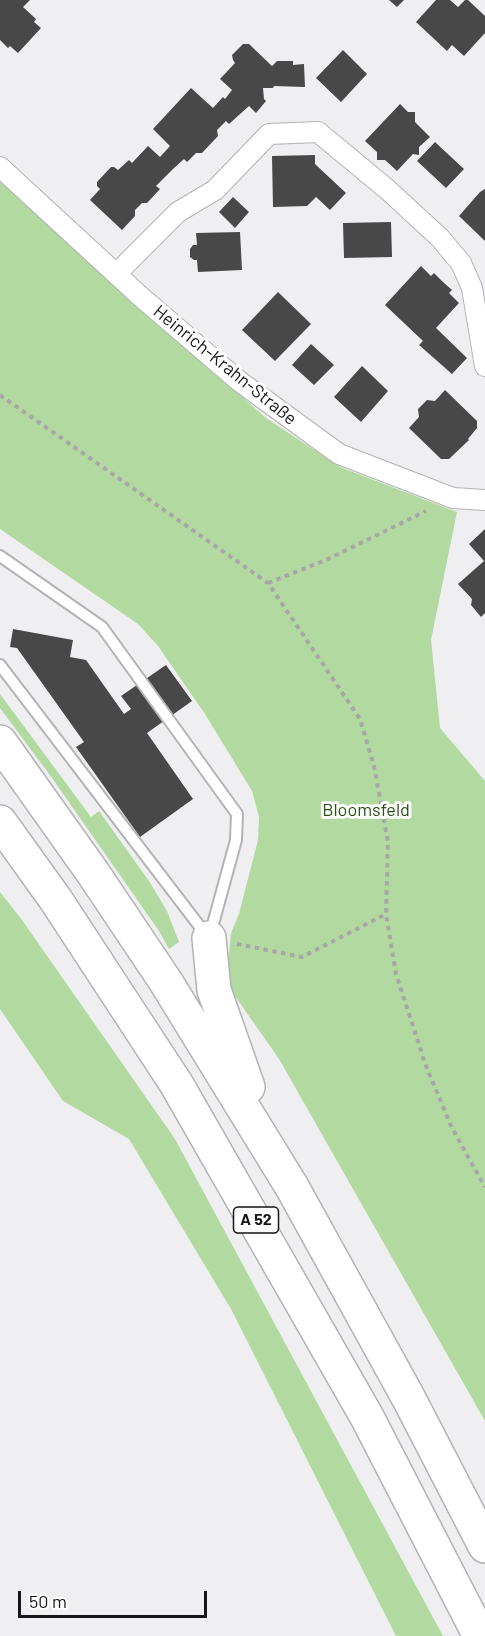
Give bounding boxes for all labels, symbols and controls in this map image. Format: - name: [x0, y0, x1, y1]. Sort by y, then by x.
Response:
- street label: Heinrich-Krahn-Straße: [149, 301, 301, 429]
- park label: Bloomsfeld: [322, 799, 410, 821]
- road number: A 52: [234, 1207, 278, 1233]
- scale bar: [21, 1579, 210, 1617]
- text: 50 m: [29, 1590, 67, 1612]

